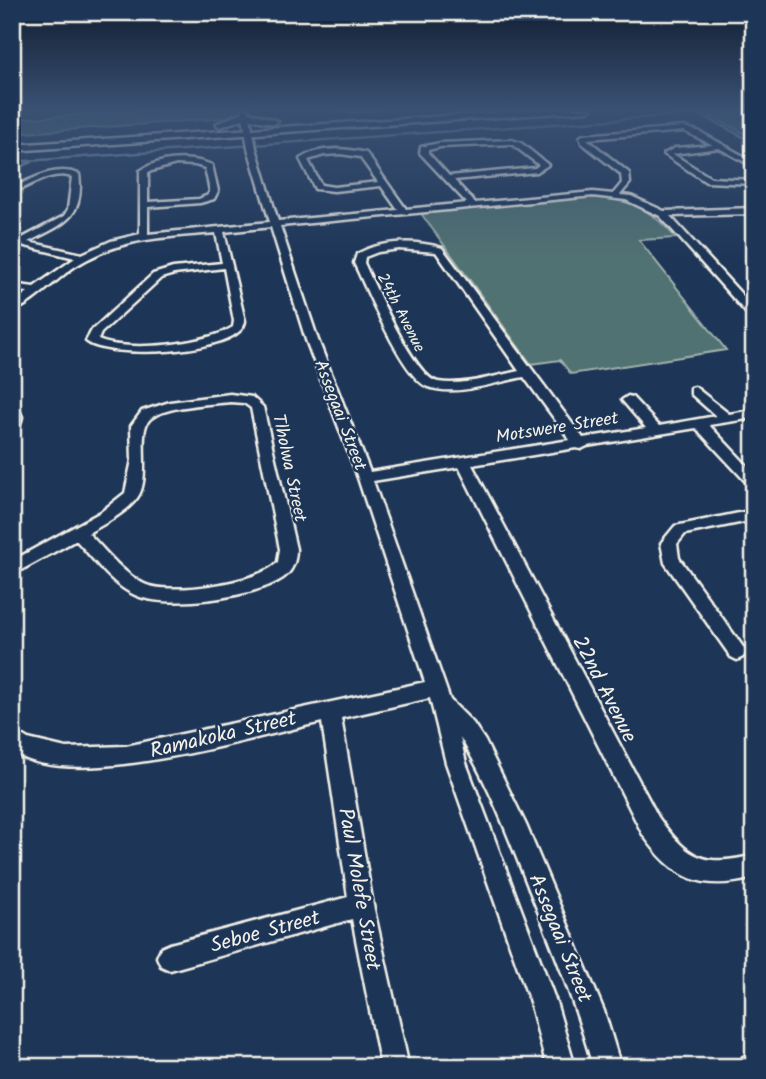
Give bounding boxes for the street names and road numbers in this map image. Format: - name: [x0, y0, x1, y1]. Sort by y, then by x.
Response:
- street label: 24th Avenue: [370, 269, 431, 357]
- street label: Assegaai Street: [305, 356, 374, 476]
- street label: Motswere Street: [494, 404, 622, 453]
- street label: Tlholwa Street: [263, 412, 314, 526]
- street label: 22nd Avenue: [563, 630, 645, 749]
- street label: Ramakoka Street: [147, 702, 301, 768]
- street label: Paul Molefe Street: [328, 805, 389, 974]
- street label: Assegaai Street: [519, 869, 601, 1009]
- street label: Seboe Street: [207, 902, 325, 963]

